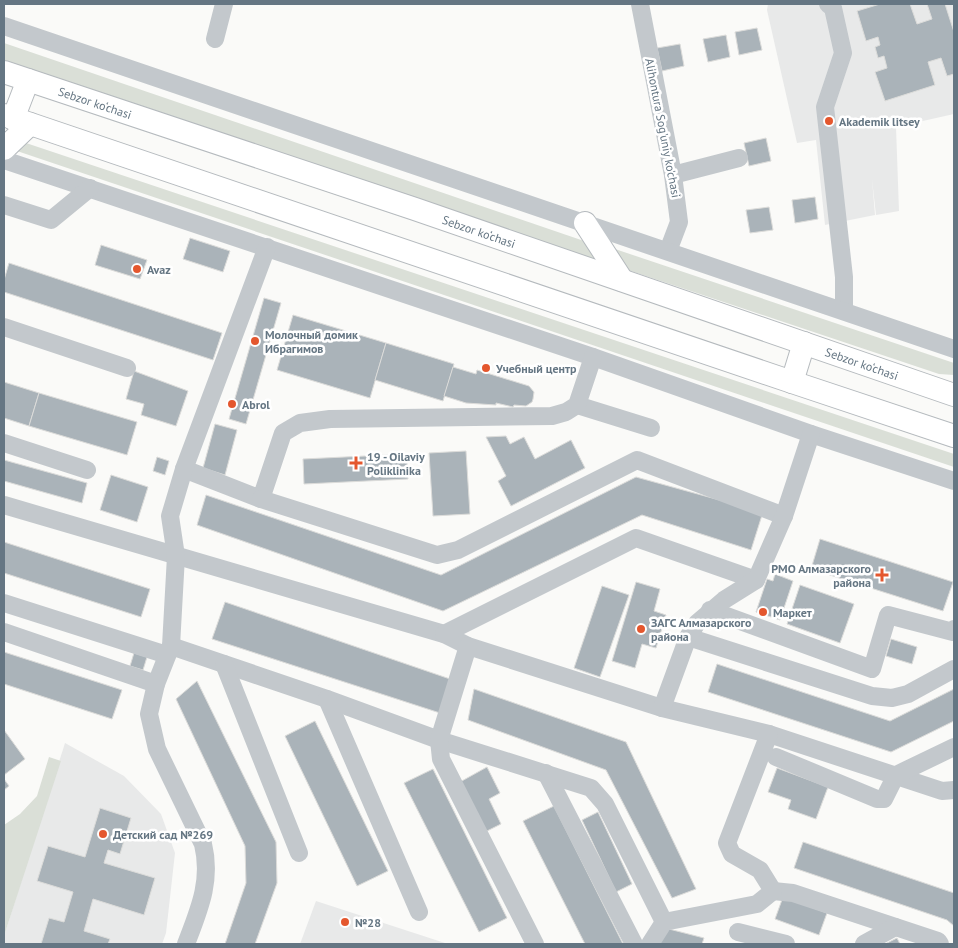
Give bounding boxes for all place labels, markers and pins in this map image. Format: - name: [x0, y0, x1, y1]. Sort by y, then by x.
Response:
- place label: Akademik litsey: [839, 114, 920, 129]
- marker: Akademik litsey: [823, 115, 835, 127]
- place label: Avaz: [147, 262, 171, 277]
- marker: Avaz: [131, 263, 143, 275]
- place label: Молочный домик Ибрагимов: [265, 327, 358, 356]
- marker: Молочный домик Ибрагимов: [249, 335, 261, 347]
- place label: Учебный центр: [495, 361, 577, 376]
- marker: Учебный центр: [480, 362, 492, 374]
- place label: Abrol: [242, 397, 270, 412]
- marker: Abrol: [226, 398, 238, 410]
- place label: 19 - Oilaviy Poliklinika: [367, 449, 425, 478]
- marker: 19 - Oilaviy Poliklinika: [349, 456, 363, 470]
- place label: РМО Алмазарского района: [771, 561, 872, 590]
- marker: РМО Алмазарского района: [875, 568, 889, 582]
- place label: Маркет: [773, 605, 812, 620]
- marker: Маркет: [757, 606, 769, 618]
- place label: ЗАГС Алмазарского района: [651, 615, 752, 644]
- marker: ЗАГС Алмазарского района: [635, 623, 647, 635]
- place label: Детский сад №269: [113, 827, 213, 842]
- marker: Детский сад №269: [97, 828, 109, 840]
- place label: №28: [355, 915, 381, 930]
- marker: №28: [339, 916, 351, 928]

